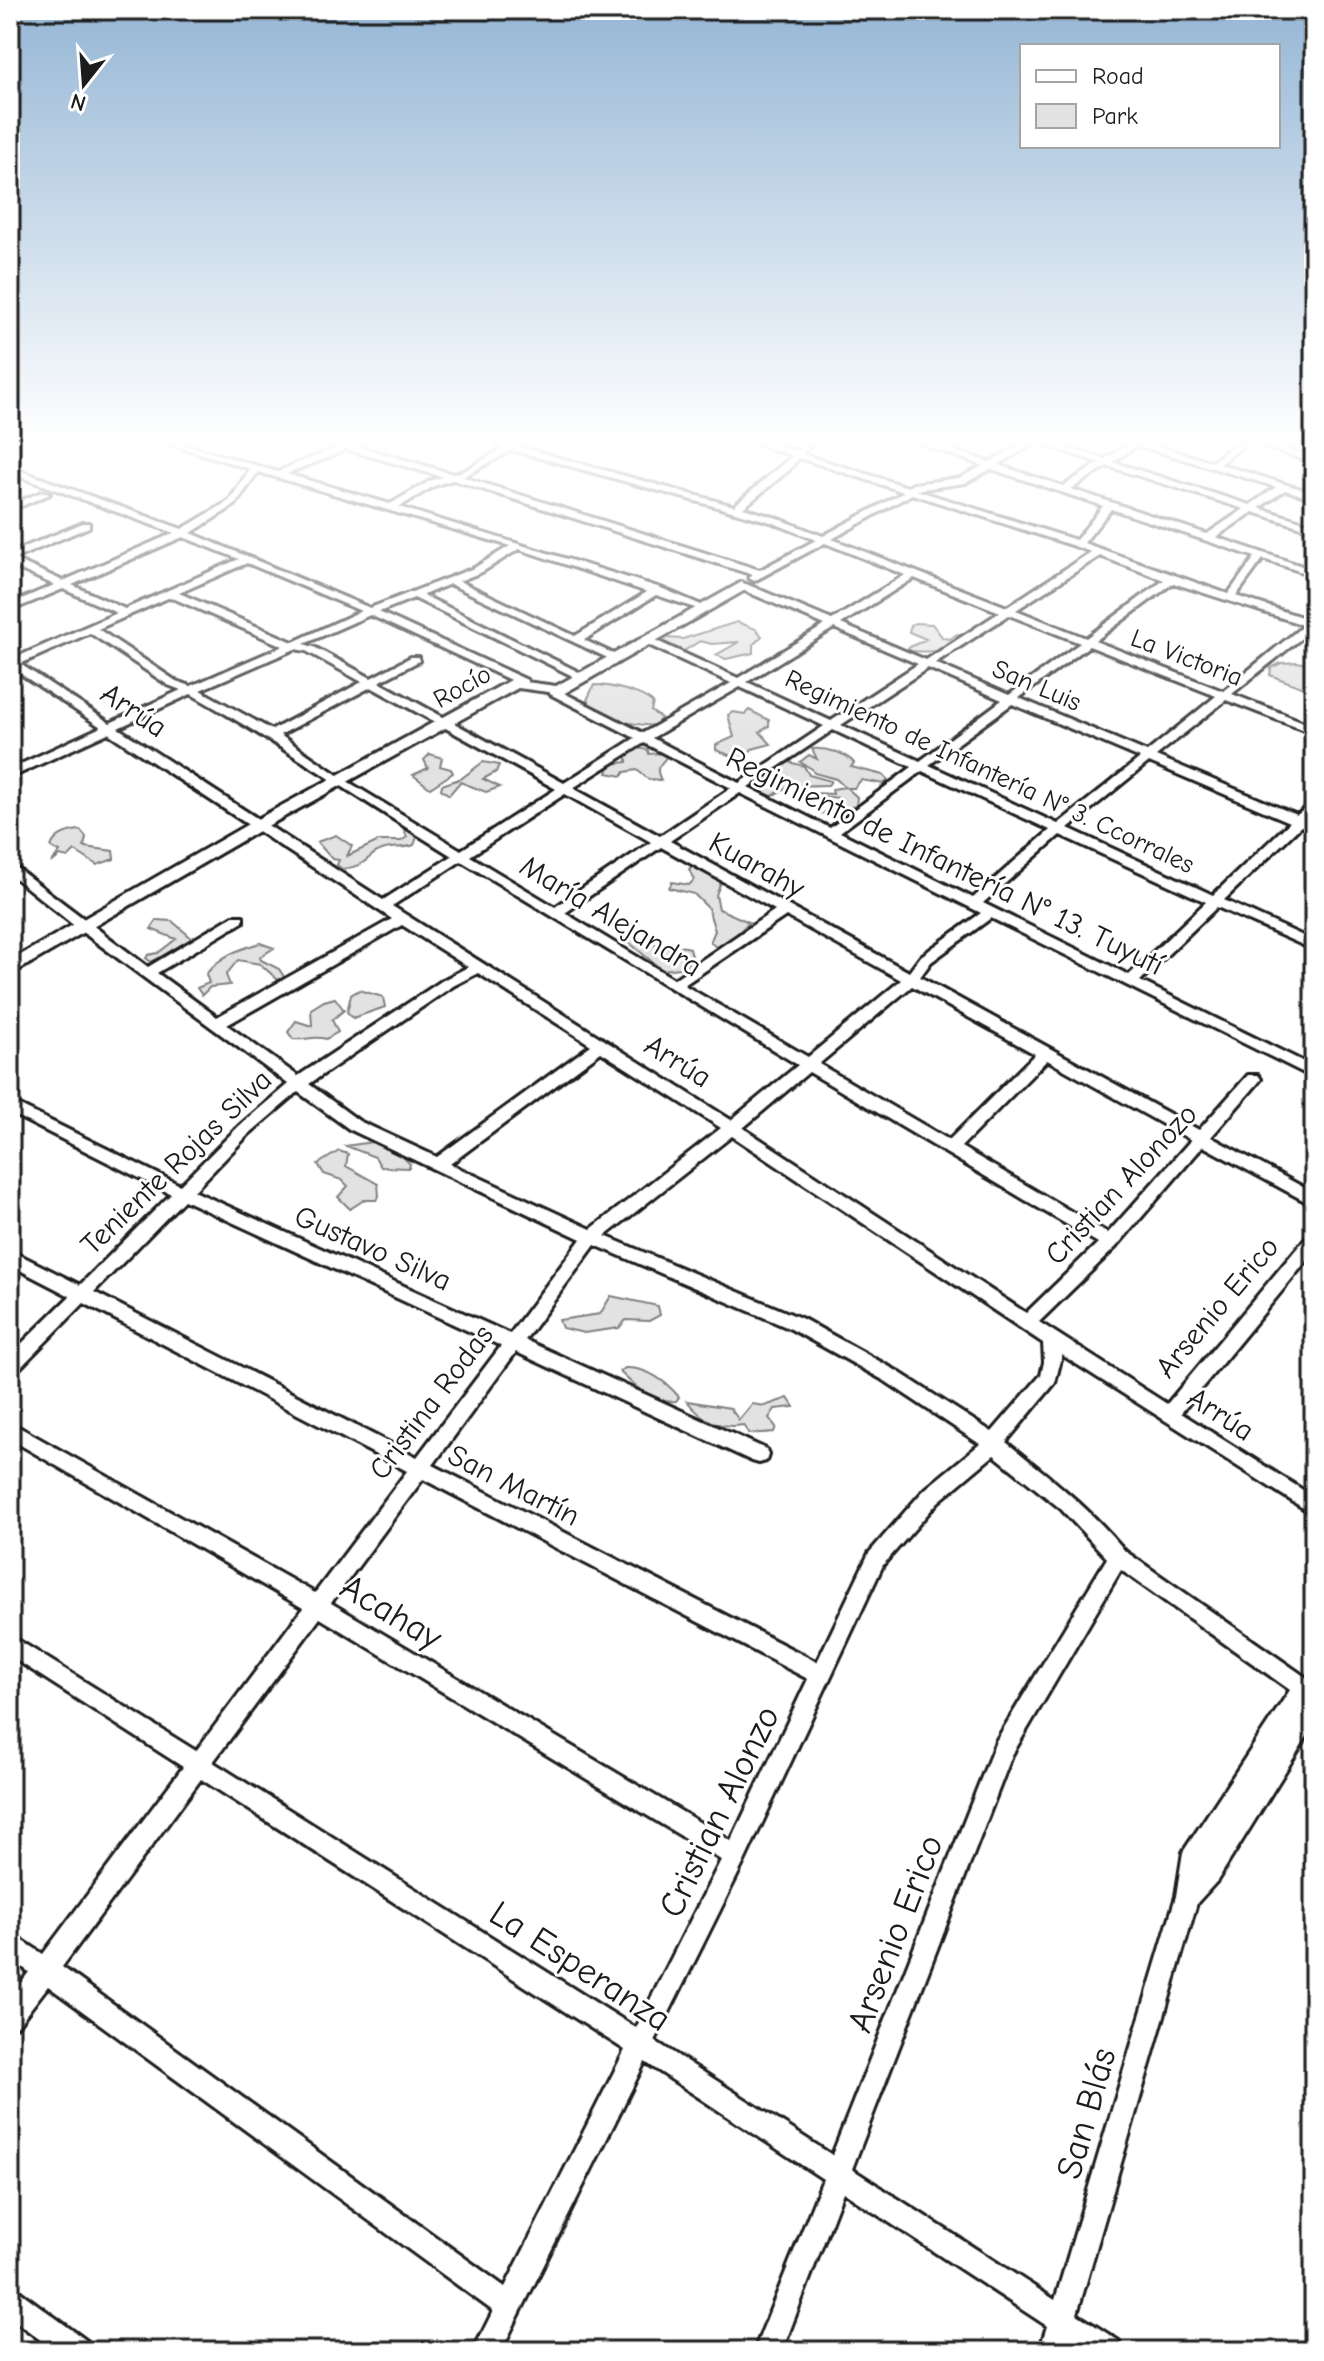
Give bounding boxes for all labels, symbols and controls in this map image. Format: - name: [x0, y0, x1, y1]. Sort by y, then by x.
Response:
- north arrow: [44, 44, 124, 124]
- legend: [1020, 44, 1280, 148]
- text: Road: [1092, 62, 1144, 90]
- text: N: [68, 88, 89, 117]
- text: Park: [1092, 102, 1138, 130]
- street label: La Victoria: [1127, 623, 1247, 693]
- street label: San Luis: [988, 654, 1086, 718]
- street label: Rocío: [428, 659, 497, 715]
- street label: Regimiento de Infantería N° 3. Ccorrales: [780, 664, 1199, 880]
- street label: Arrúa: [94, 676, 173, 745]
- street label: Regimiento de Infantería N° 13. Tuyutí: [720, 740, 1170, 983]
- street label: Kuarahy: [703, 825, 811, 906]
- street label: María Alejandra: [514, 848, 708, 984]
- street label: Arrúa: [638, 1027, 718, 1095]
- street label: Teniente Rojas Silva: [74, 1062, 279, 1262]
- street label: Cristian Alonozo: [1038, 1097, 1205, 1272]
- street label: Gustavo Silva: [289, 1198, 457, 1299]
- street label: Arsenio Erico: [1148, 1230, 1286, 1385]
- street label: Cristina Rodas: [362, 1318, 501, 1486]
- street label: Arrúa: [1181, 1380, 1260, 1449]
- street label: San Martín: [442, 1437, 586, 1534]
- street label: Acahay: [333, 1566, 450, 1659]
- street label: Cristian Alonzo: [650, 1699, 788, 1924]
- street label: Arsenio Erico: [839, 1829, 952, 2038]
- street label: La Esperanza: [482, 1893, 678, 2040]
- street label: San Blás: [1048, 2043, 1125, 2184]

